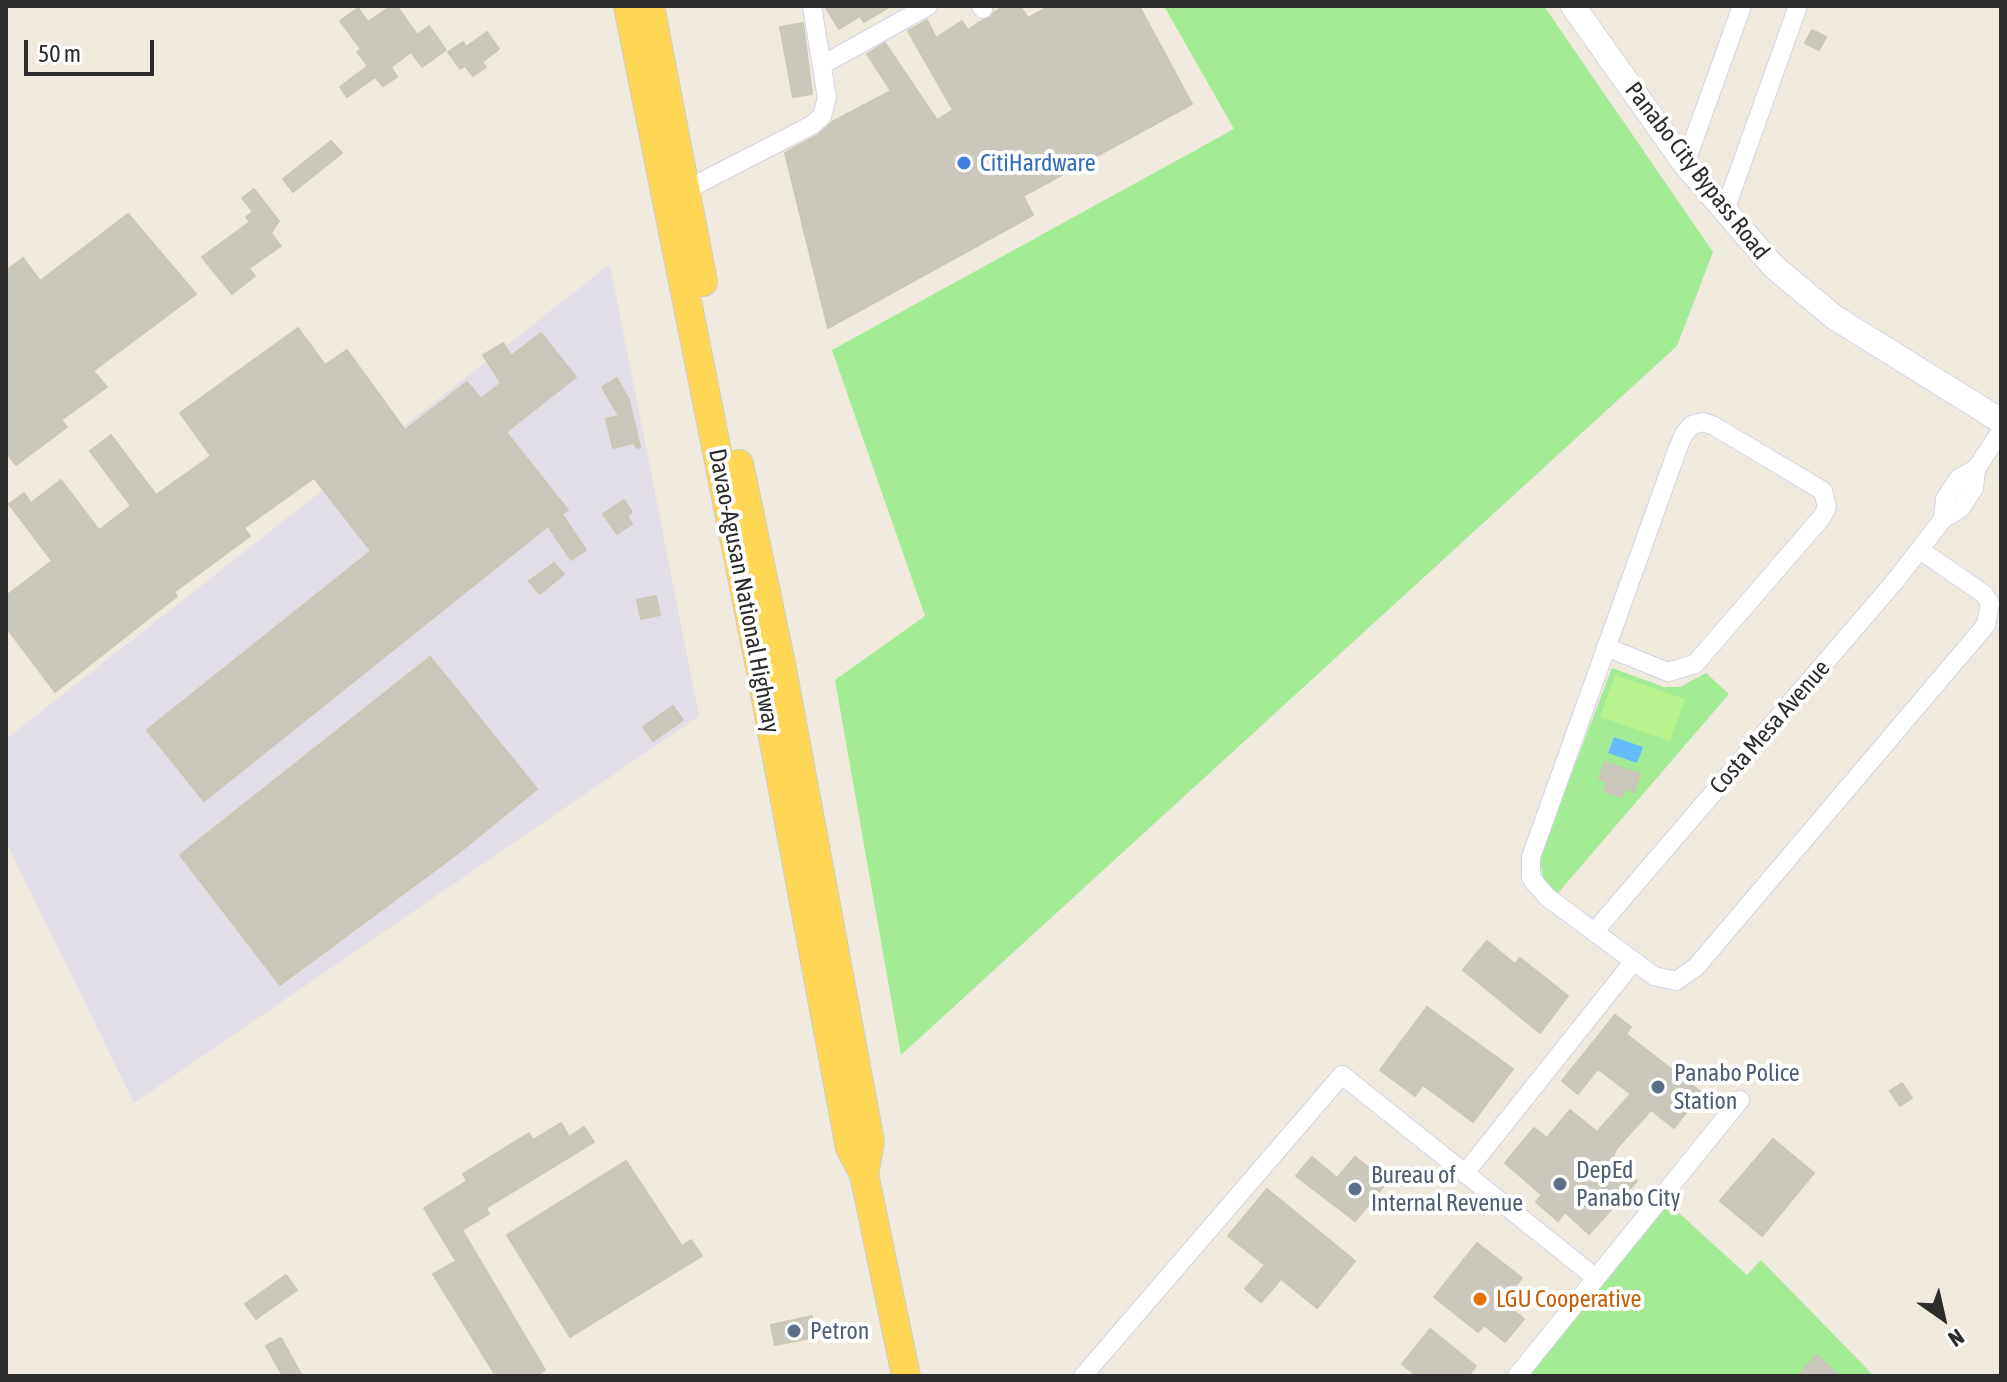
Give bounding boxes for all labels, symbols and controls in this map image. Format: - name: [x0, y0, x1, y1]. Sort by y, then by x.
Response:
- scale bar: [28, 24, 158, 74]
- text: 50 m: [38, 40, 81, 67]
- street label: Panabo City Bypass Road: [1619, 76, 1775, 266]
- place label: CitiHardware: [980, 149, 1096, 177]
- marker: CitiHardware: [955, 154, 973, 172]
- street label: Davao-Agusan National Highway: [702, 446, 786, 736]
- street label: Costa Mesa Avenue: [1704, 654, 1836, 800]
- place label: Panabo Police Station: [1674, 1059, 1800, 1115]
- marker: Panabo Police Station: [1649, 1078, 1667, 1096]
- place label: DepEd Panabo City: [1576, 1156, 1680, 1212]
- place label: Bureau of Internal Revenue: [1371, 1161, 1523, 1217]
- marker: DepEd Panabo City: [1551, 1175, 1569, 1193]
- marker: Bureau of Internal Revenue: [1346, 1180, 1364, 1198]
- north arrow: [1903, 1278, 1983, 1358]
- place label: LGU Cooperative: [1496, 1285, 1641, 1313]
- marker: LGU Cooperative: [1471, 1290, 1489, 1308]
- place label: Petron: [810, 1317, 869, 1345]
- marker: Petron: [785, 1322, 803, 1340]
- text: N: [1944, 1323, 1969, 1352]

